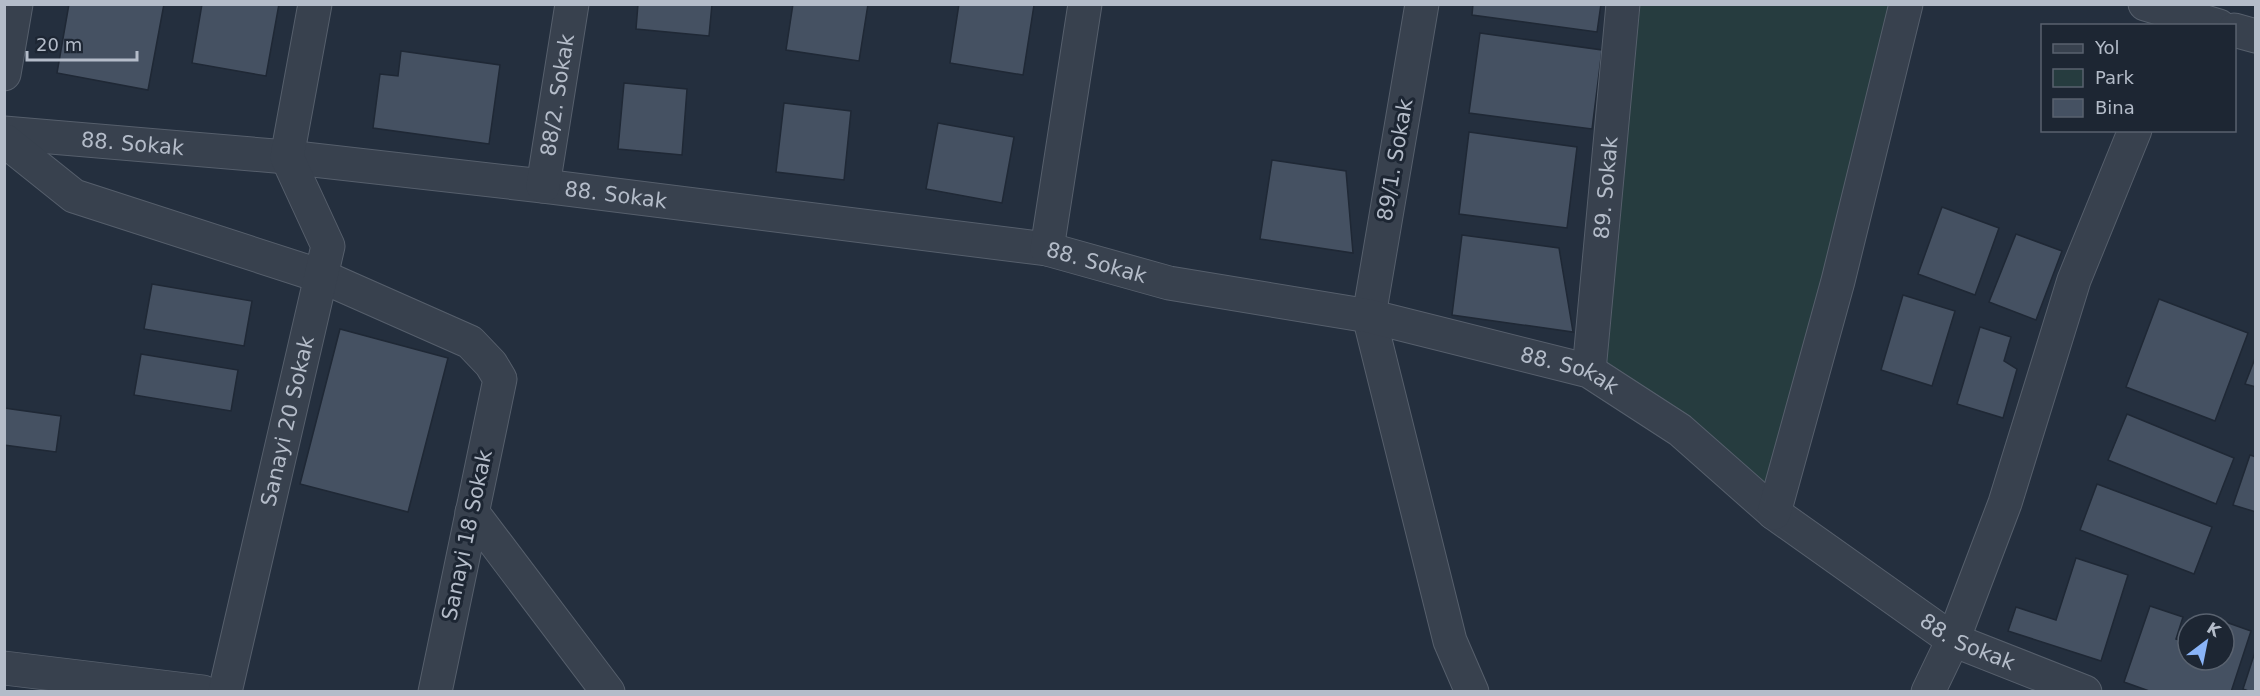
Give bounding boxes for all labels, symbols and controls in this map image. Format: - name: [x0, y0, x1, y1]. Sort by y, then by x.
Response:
- scale bar: [27, 24, 136, 62]
- legend: [2041, 24, 2236, 132]
- street label: 88/2. Sokak: [536, 31, 579, 158]
- text: 20 m: [36, 34, 82, 55]
- text: Yol: [2094, 37, 2120, 58]
- text: Park: [2095, 67, 2134, 88]
- street label: 89/1. Sokak: [1372, 96, 1418, 223]
- text: Bina: [2095, 97, 2135, 118]
- street label: 88. Sokak: [80, 128, 186, 160]
- street label: 89. Sokak: [1589, 134, 1623, 240]
- street label: 88. Sokak: [563, 177, 669, 214]
- street label: 88. Sokak: [1044, 237, 1150, 288]
- street label: Sanayi 20 Sokak: [256, 333, 319, 509]
- street label: 88. Sokak: [1518, 342, 1624, 399]
- street label: Sanayi 18 Sokak: [437, 447, 497, 622]
- street label: 88. Sokak: [1915, 608, 2019, 675]
- north arrow: [2176, 612, 2236, 672]
- text: K: [2203, 618, 2224, 641]

